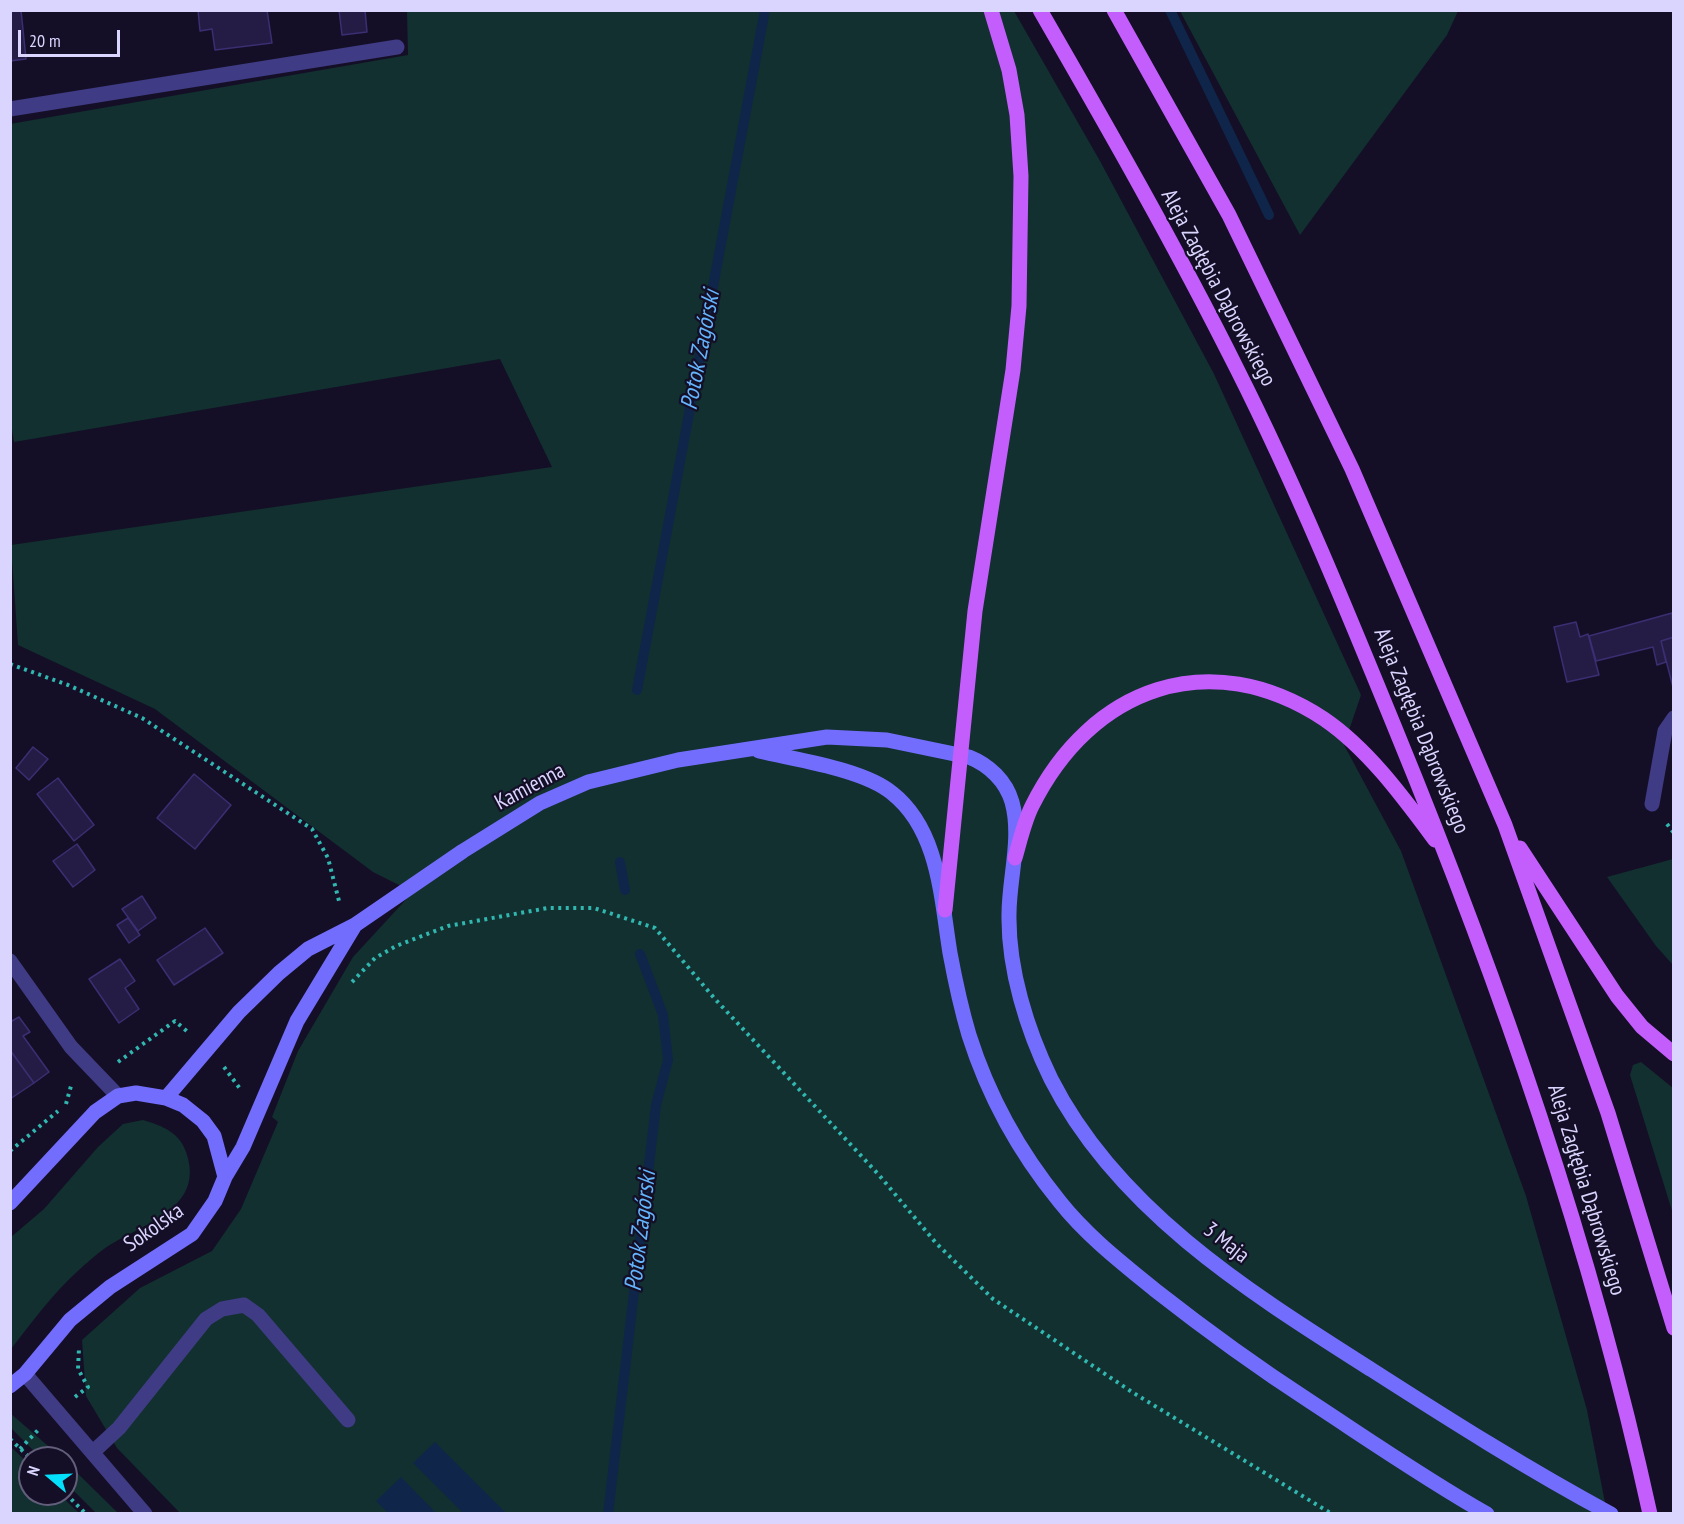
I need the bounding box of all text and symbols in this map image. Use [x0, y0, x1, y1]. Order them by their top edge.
scale bar [21, 18, 123, 56]
text: 20 m [29, 29, 61, 52]
street label: Aleja Zagłębia Dąbrowskiego [1155, 185, 1281, 391]
water label: Potok Zagórski [675, 288, 727, 412]
street label: Aleja Zagłębia Dąbrowskiego [1368, 624, 1474, 838]
street label: Kamienna [490, 758, 570, 816]
street label: Aleja Zagłębia Dąbrowskiego [1541, 1081, 1631, 1299]
water label: Potok Zagórski [619, 1169, 663, 1293]
street label: Sokolska [119, 1198, 189, 1258]
street label: 3 Maja [1198, 1217, 1254, 1269]
north arrow [18, 1446, 78, 1506]
text: N [22, 1463, 44, 1478]

